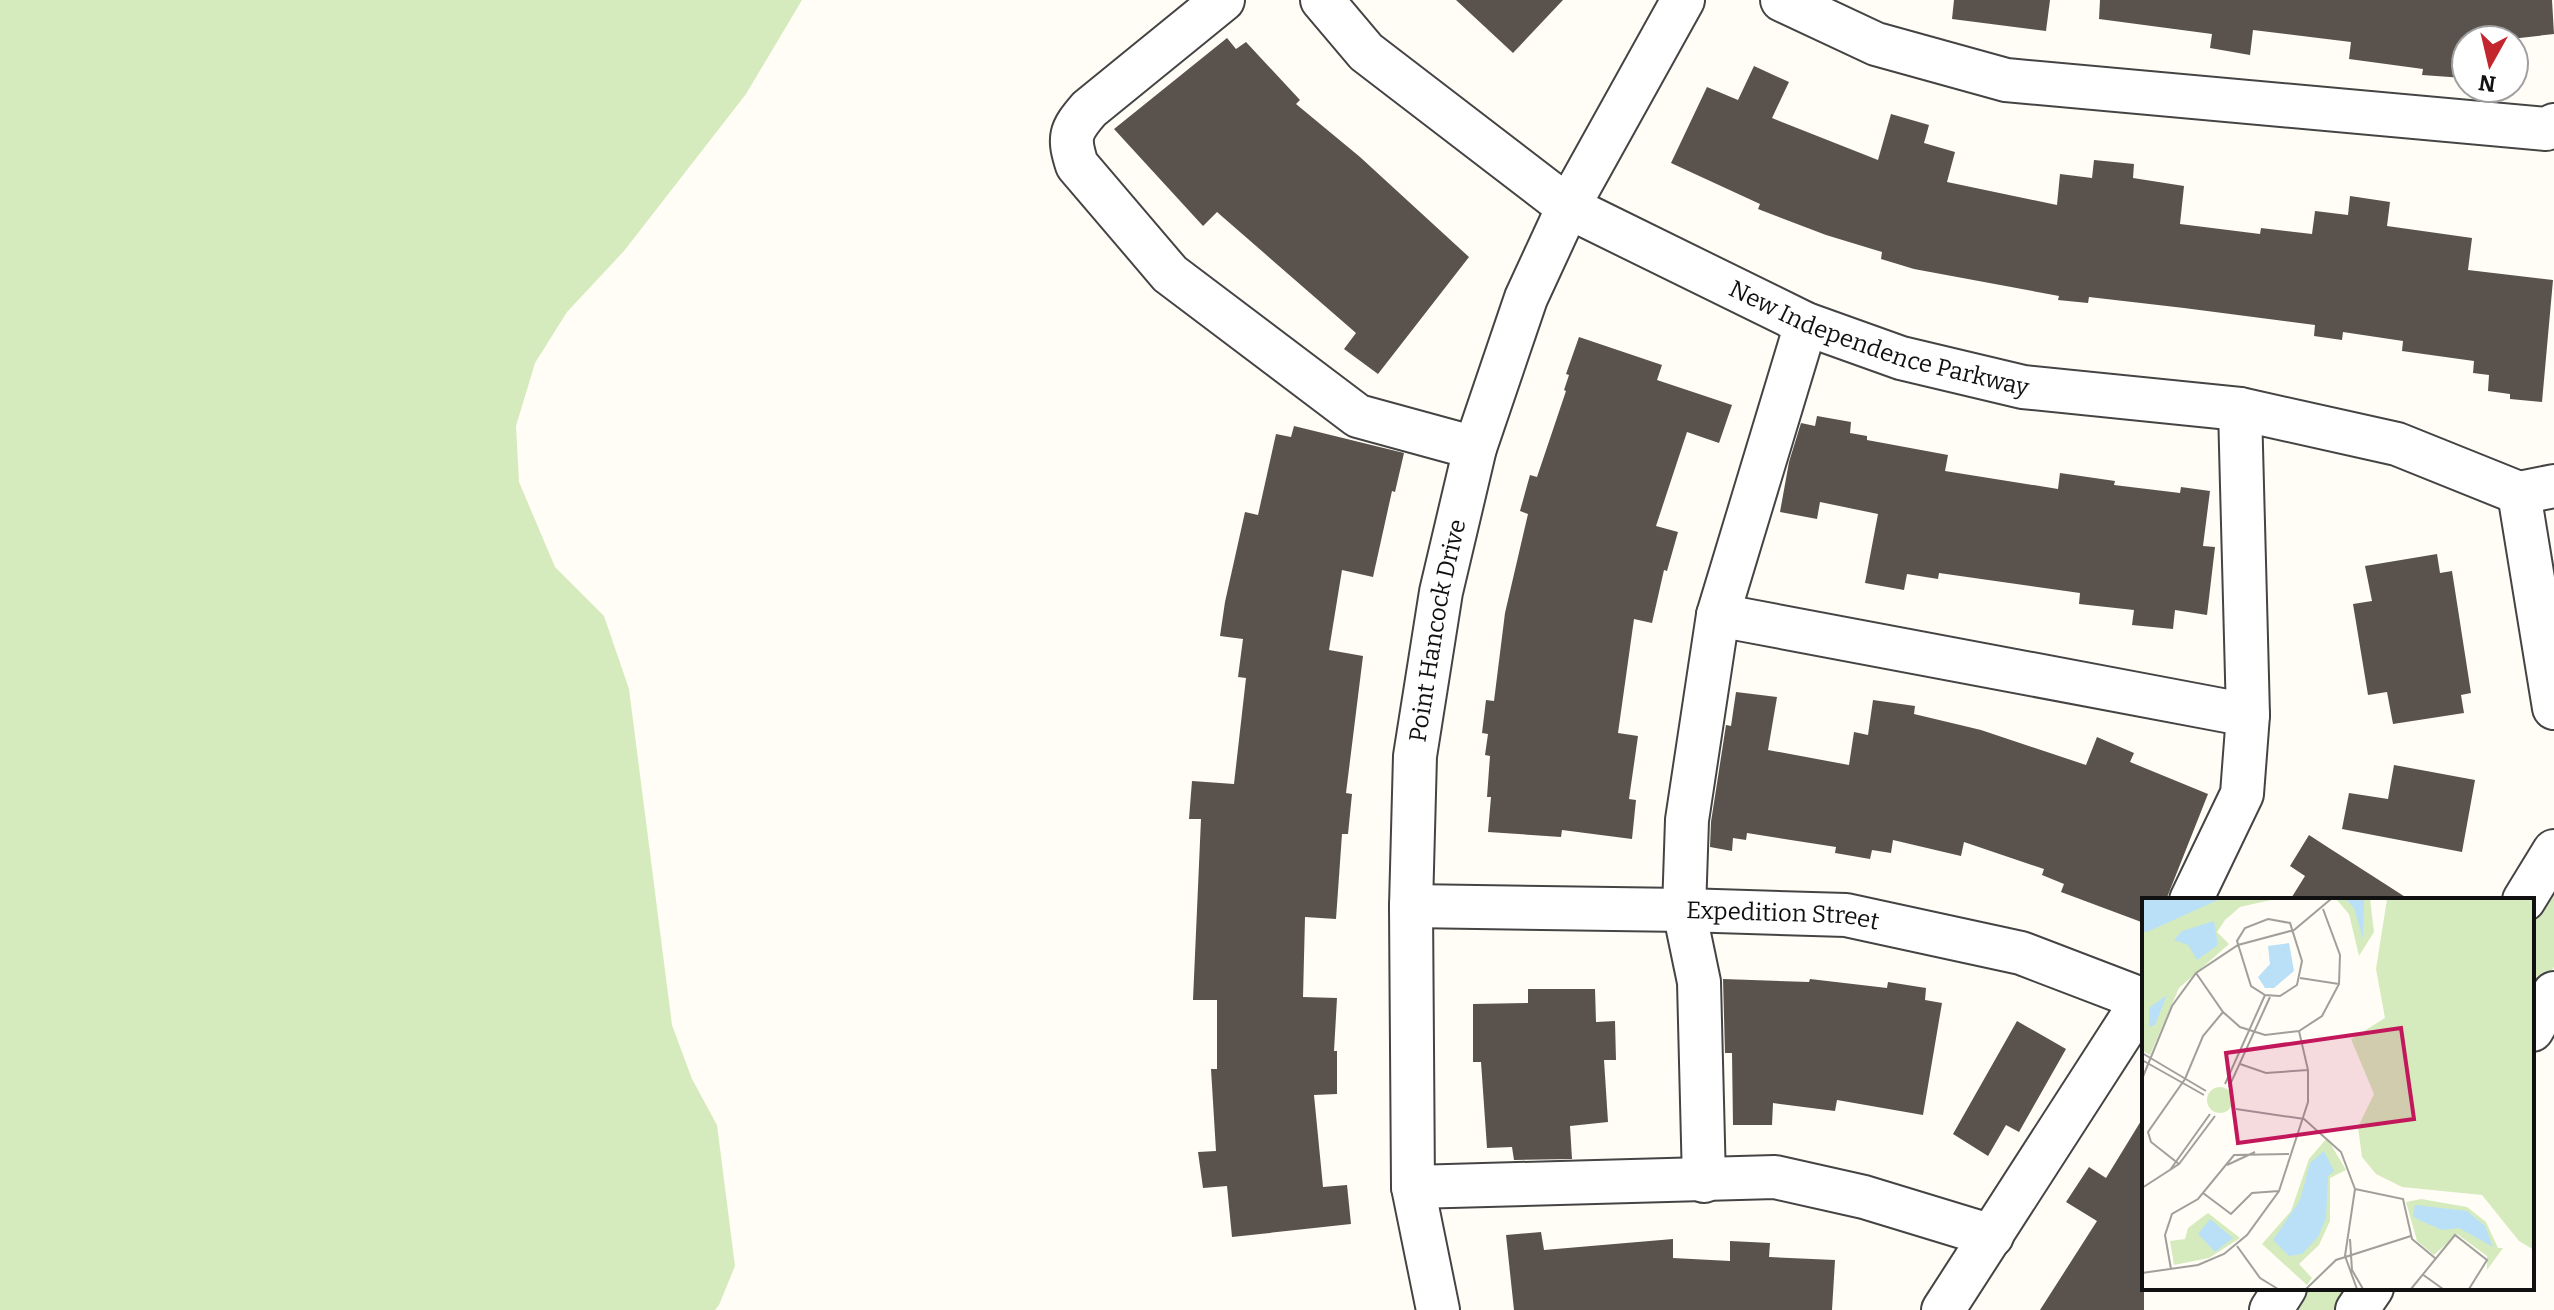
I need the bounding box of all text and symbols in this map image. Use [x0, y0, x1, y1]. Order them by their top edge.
north arrow [2450, 24, 2530, 104]
text: N [2477, 69, 2498, 98]
street label: New Independence Parkway [1725, 274, 2032, 402]
street label: Point Hancock Drive [1403, 516, 1472, 744]
street label: Expedition Street [1686, 896, 1882, 936]
inset map [2142, 898, 2534, 1290]

